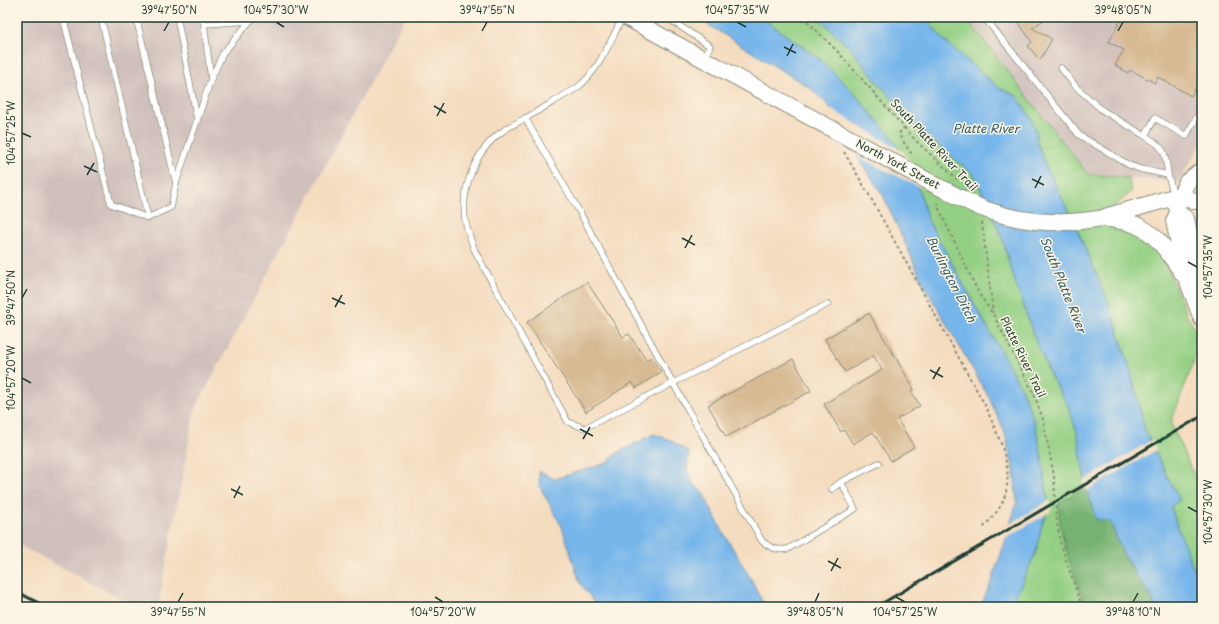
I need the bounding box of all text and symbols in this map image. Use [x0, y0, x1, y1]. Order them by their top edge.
text: 39°47'50"N [141, 2, 197, 17]
text: 104°57'30"W [243, 2, 309, 17]
text: 39°47'55"N [459, 2, 515, 17]
text: 104°57'35"W [705, 2, 770, 17]
text: 39°48'05"N [1094, 2, 1152, 17]
street label: South Platte River Trail [887, 95, 982, 195]
text: 104°57'25"W [3, 100, 18, 165]
water label: Platte River [953, 119, 1021, 137]
street label: North York Street [853, 134, 944, 193]
water label: Burlington Ditch [922, 232, 982, 326]
water label: South Platte River [1036, 234, 1092, 337]
text: 104°57'35"W [1200, 234, 1215, 299]
text: 39°47'50"N [3, 270, 18, 326]
street label: Platte River Trail [996, 313, 1051, 400]
text: 104°57'20"W [3, 345, 18, 411]
text: 104°57'30"W [1200, 479, 1215, 545]
text: 39°47'55"N [150, 604, 206, 619]
text: 104°57'20"W [410, 604, 476, 619]
text: 39°48'05"N [786, 604, 844, 619]
text: 104°57'25"W [873, 604, 938, 619]
text: 39°48'10"N [1105, 604, 1161, 619]

